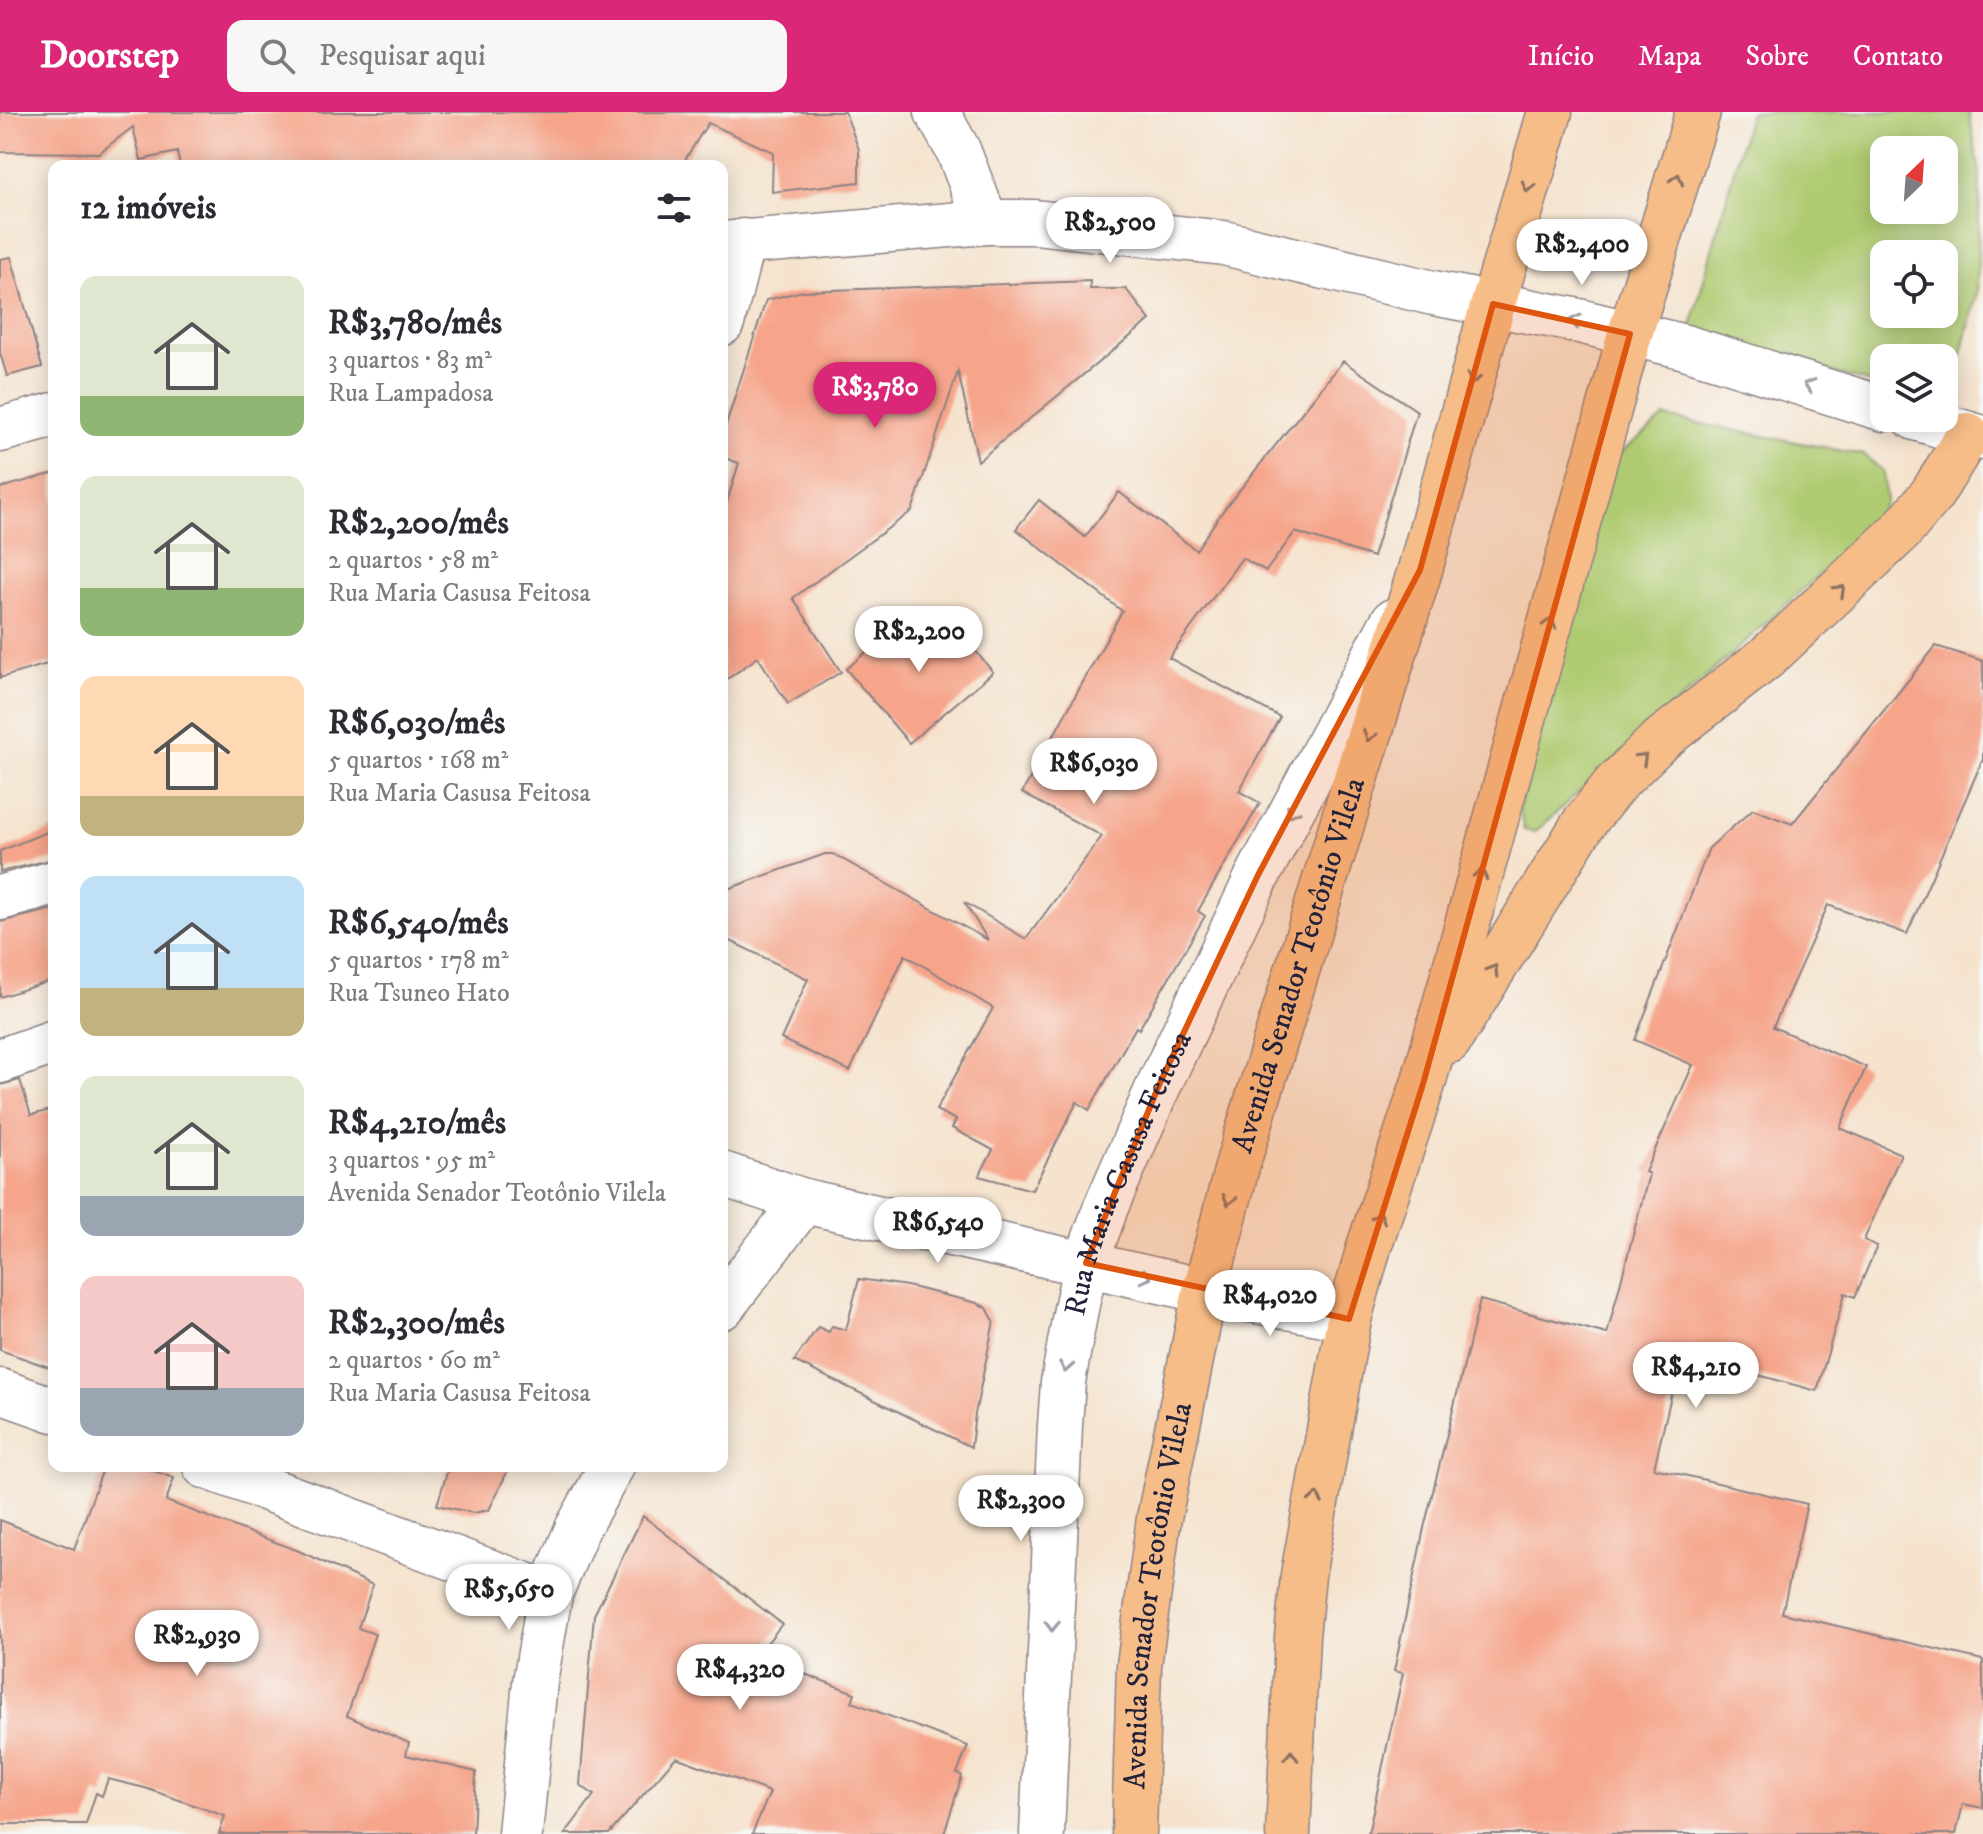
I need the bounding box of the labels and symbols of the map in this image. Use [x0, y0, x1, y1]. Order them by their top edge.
north arrow [1870, 136, 1958, 224]
one-way arrow [1668, 172, 1684, 186]
one-way arrow [1521, 179, 1537, 193]
pin: R$2,500 [1036, 197, 1184, 265]
pin: R$2,400 [1508, 219, 1656, 287]
one-way arrow [1568, 313, 1582, 330]
pin: R$3,780 [801, 362, 949, 430]
one-way arrow [1465, 372, 1482, 386]
one-way arrow [1803, 379, 1817, 395]
one-way arrow [1831, 584, 1845, 599]
pin: R$2,200 [845, 606, 993, 674]
one-way arrow [1541, 617, 1557, 631]
one-way arrow [1362, 729, 1378, 743]
pin: R$6,030 [1020, 738, 1168, 806]
one-way arrow [1633, 753, 1647, 767]
street label: Avenida Senador Teotônio Vilela [1224, 773, 1374, 1157]
one-way arrow [1286, 803, 1301, 818]
one-way arrow [1472, 867, 1488, 881]
one-way arrow [1484, 964, 1499, 979]
street label: Rua Maria Casusa Feitosa [1057, 1025, 1200, 1319]
one-way arrow [1222, 1192, 1239, 1206]
pin: R$6,540 [864, 1197, 1012, 1265]
one-way arrow [1369, 1211, 1385, 1225]
one-way arrow [1138, 1268, 1152, 1285]
pin: R$4,020 [1196, 1270, 1344, 1338]
pin: R$4,210 [1622, 1342, 1770, 1410]
one-way arrow [1059, 1360, 1076, 1373]
street label: Avenida Senador Teotônio Vilela [1117, 1399, 1201, 1790]
pin: R$2,300 [947, 1475, 1095, 1543]
one-way arrow [1307, 1491, 1324, 1504]
pin: R$5,650 [435, 1564, 583, 1632]
pin: R$2,930 [123, 1610, 271, 1678]
one-way arrow [1044, 1620, 1061, 1633]
pin: R$4,320 [666, 1644, 814, 1712]
one-way arrow [1283, 1749, 1300, 1762]

